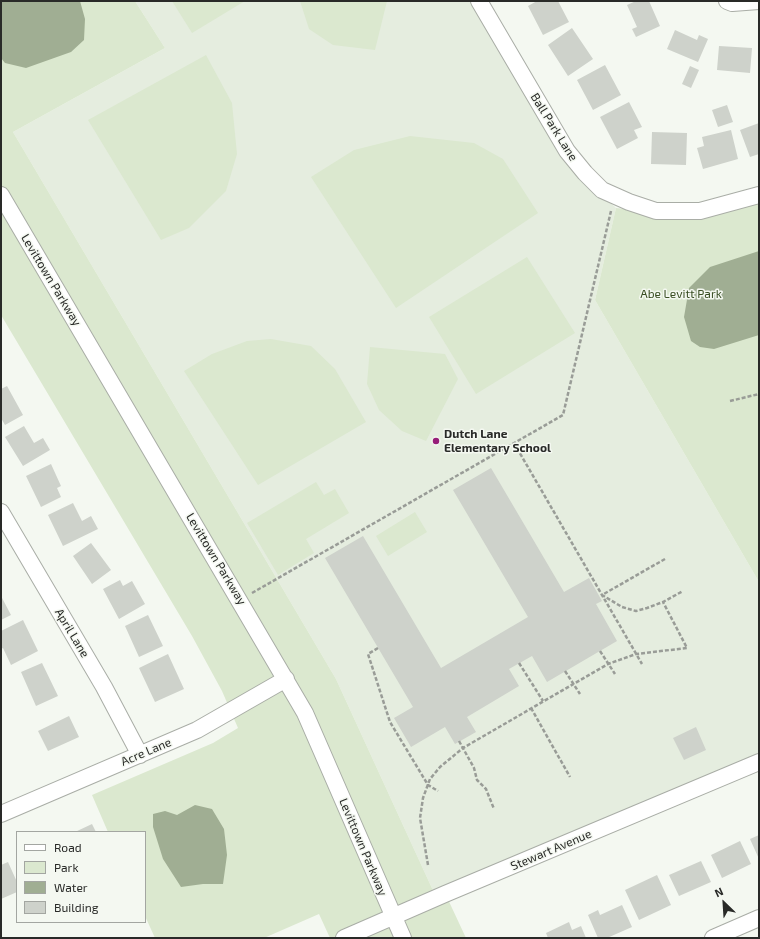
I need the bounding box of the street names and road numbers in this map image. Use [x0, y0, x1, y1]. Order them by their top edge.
street label: Ball Park Lane [527, 90, 581, 164]
street label: Levittown Parkway [18, 231, 84, 329]
street label: Levittown Parkway [183, 510, 249, 608]
street label: April Lane [52, 606, 92, 660]
street label: Acre Lane [119, 735, 173, 769]
street label: Levittown Parkway [336, 796, 390, 898]
street label: Stewart Avenue [508, 826, 594, 874]

